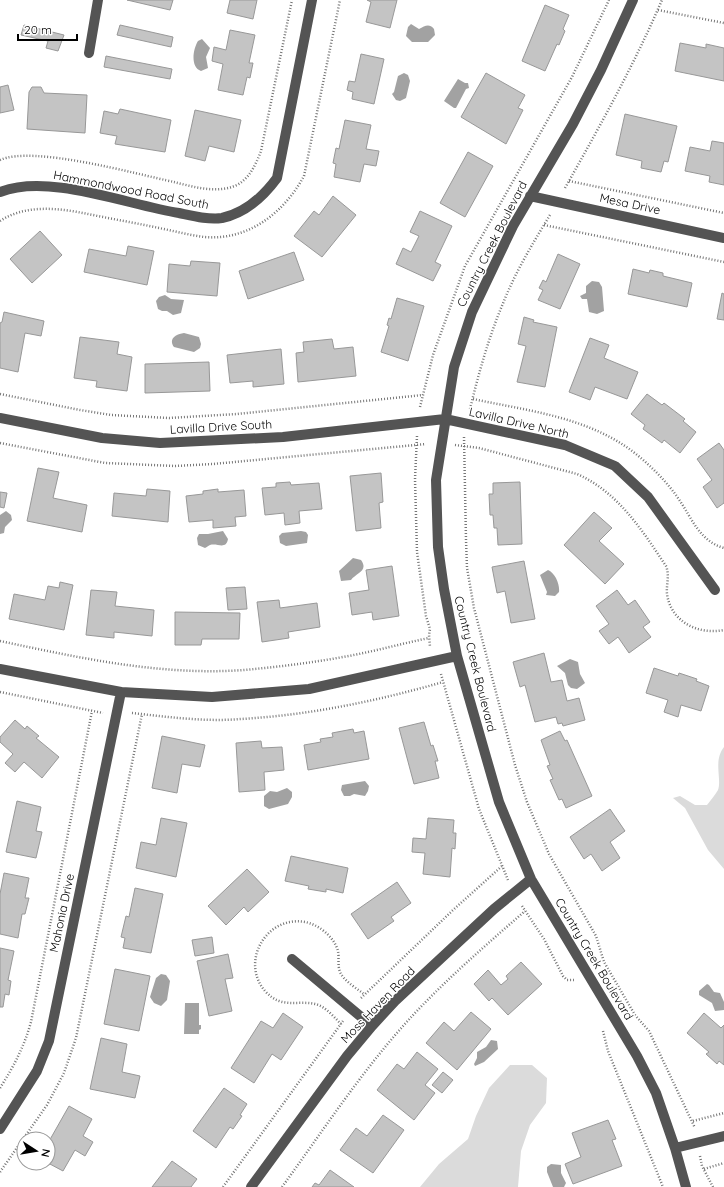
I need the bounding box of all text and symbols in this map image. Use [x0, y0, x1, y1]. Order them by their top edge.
scale bar [18, 16, 77, 42]
text: 20 m [24, 22, 52, 37]
street label: Hammondwood Road South [52, 167, 210, 212]
street label: Country Creek Boulevard [453, 178, 530, 309]
street label: Mesa Drive [598, 190, 662, 217]
street label: Lavilla Drive North [468, 404, 571, 441]
street label: Lavilla Drive South [169, 416, 272, 437]
street label: Country Creek Boulevard [451, 594, 500, 733]
street label: Mahonia Drive [46, 872, 77, 954]
street label: Country Creek Boulevard [552, 895, 637, 1022]
street label: Moss Haven Road [337, 963, 418, 1046]
north arrow [16, 1131, 56, 1171]
text: N [38, 1148, 53, 1158]

